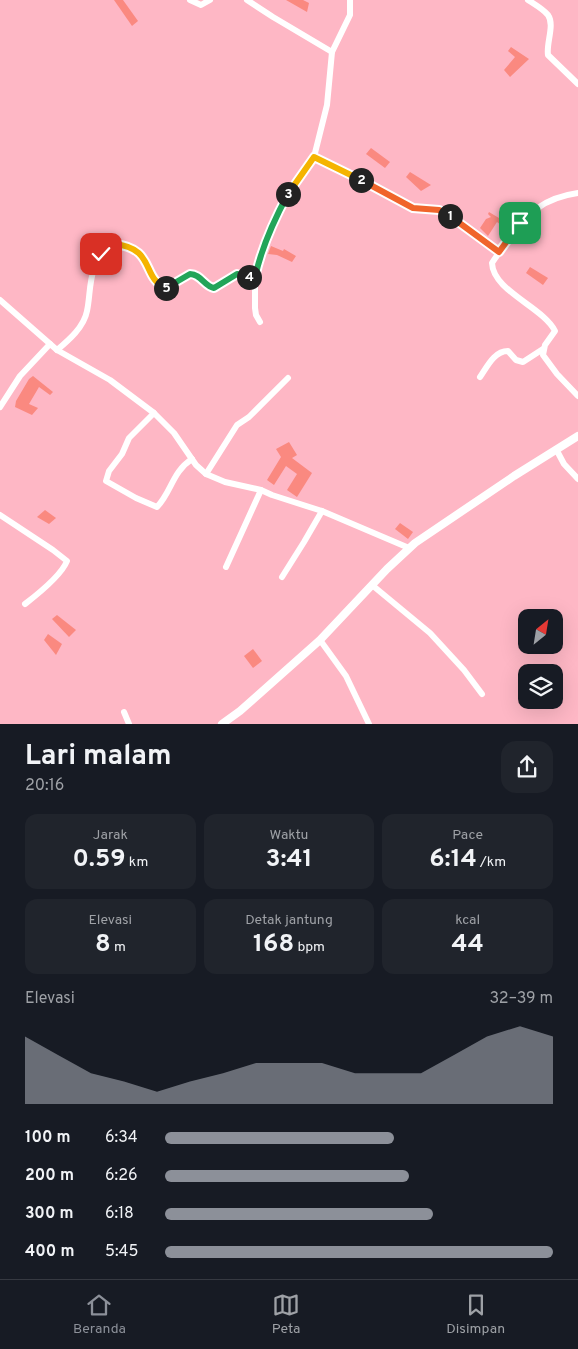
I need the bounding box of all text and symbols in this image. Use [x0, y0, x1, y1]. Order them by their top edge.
pin: 2 [348, 168, 374, 192]
text: 2 [357, 172, 366, 189]
pin: 3 [276, 182, 300, 206]
text: 3 [284, 186, 293, 203]
pin [499, 202, 541, 244]
pin: 1 [438, 204, 462, 228]
text: 1 [448, 208, 453, 225]
icon: arrive [506, 209, 534, 237]
pin [80, 233, 122, 275]
icon: check [87, 240, 115, 268]
pin: 4 [236, 264, 262, 290]
text: 4 [245, 269, 254, 286]
pin: 5 [154, 276, 178, 300]
text: 5 [162, 280, 171, 297]
north arrow [518, 609, 562, 654]
map controls [518, 609, 563, 709]
button: layers [518, 664, 563, 709]
text: Lari malam [25, 739, 172, 775]
button: share [501, 741, 553, 793]
text: 20:16 [25, 776, 64, 796]
text: Jarak [93, 827, 128, 844]
text: Waktu [270, 827, 308, 844]
text: Pace [452, 827, 483, 844]
text: 0.59 [72, 844, 126, 876]
text: 3:41 [265, 844, 313, 876]
text: 6:14 [429, 844, 477, 876]
text: km [126, 854, 148, 871]
text: /km [477, 854, 506, 871]
text: Elevasi [88, 912, 132, 929]
text: Detak jantung [245, 912, 333, 929]
text: kcal [455, 912, 480, 929]
text: 8 [95, 929, 111, 961]
text: 168 [253, 929, 294, 961]
text: 44 [452, 929, 484, 961]
text: m [111, 939, 126, 956]
text: bpm [294, 939, 325, 956]
text: Elevasi [25, 989, 75, 1009]
text: 32–39 m [490, 989, 553, 1009]
text: 100 m [25, 1128, 71, 1148]
text: 6:34 [105, 1128, 138, 1148]
text: 200 m [25, 1166, 74, 1186]
text: 6:26 [105, 1166, 138, 1186]
text: 300 m [25, 1204, 73, 1224]
text: 6:18 [105, 1204, 134, 1224]
text: 400 m [25, 1242, 74, 1262]
text: 5:45 [105, 1242, 138, 1262]
tab: Beranda [73, 1291, 126, 1338]
tab: Peta [272, 1291, 300, 1338]
tab: Disimpan [446, 1291, 505, 1338]

